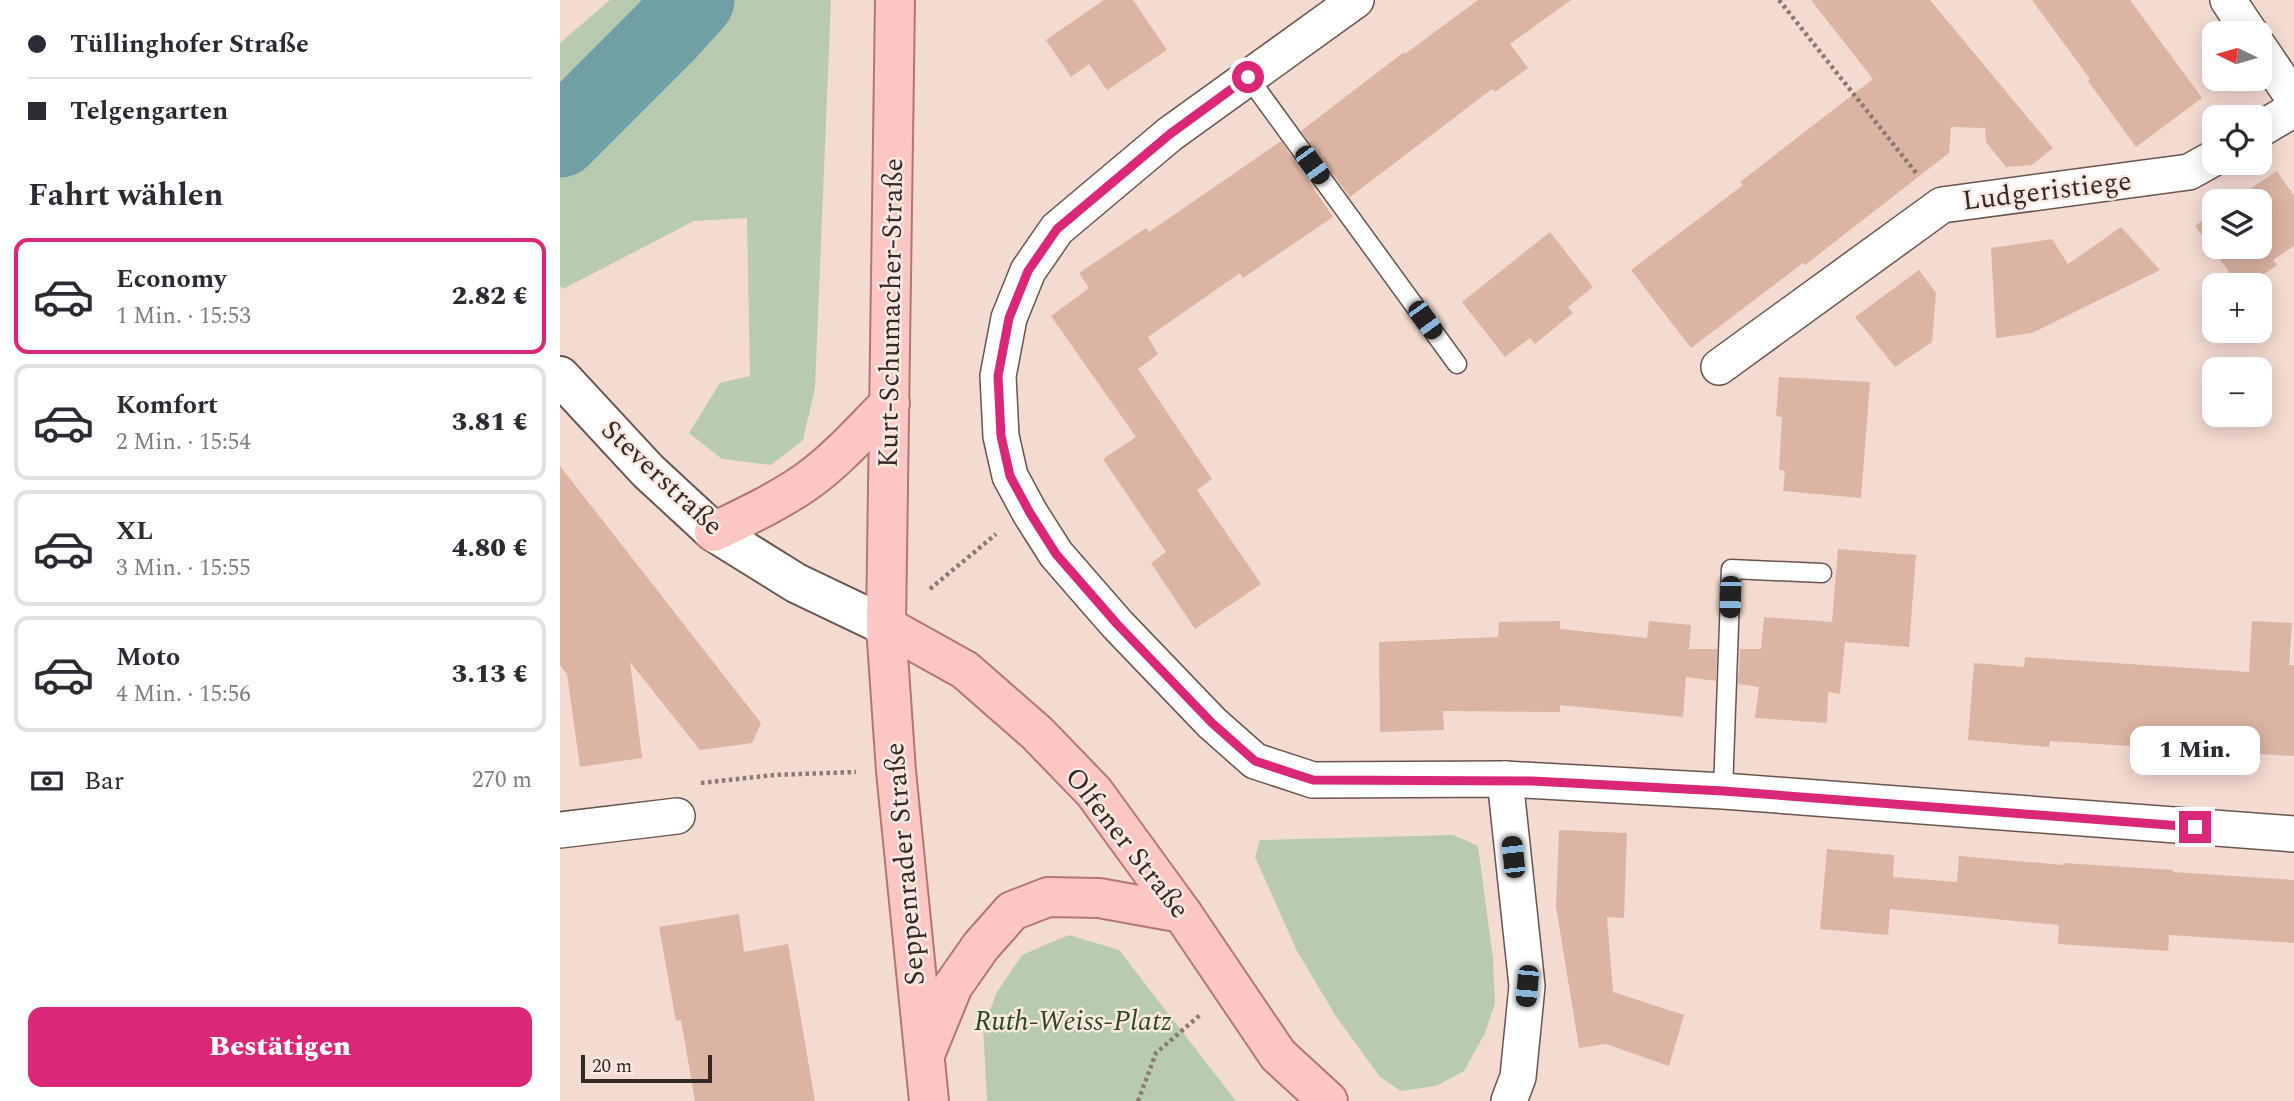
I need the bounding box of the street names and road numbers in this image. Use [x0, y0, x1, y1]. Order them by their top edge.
street label: Kurt-Schumacher-Straße [867, 158, 915, 468]
street label: Ludgeristiege [1960, 159, 2134, 223]
street label: Steverstraße [591, 410, 733, 546]
street label: Seppenrader Straße [873, 741, 937, 987]
street label: Olfener Straße [1054, 758, 1200, 928]

